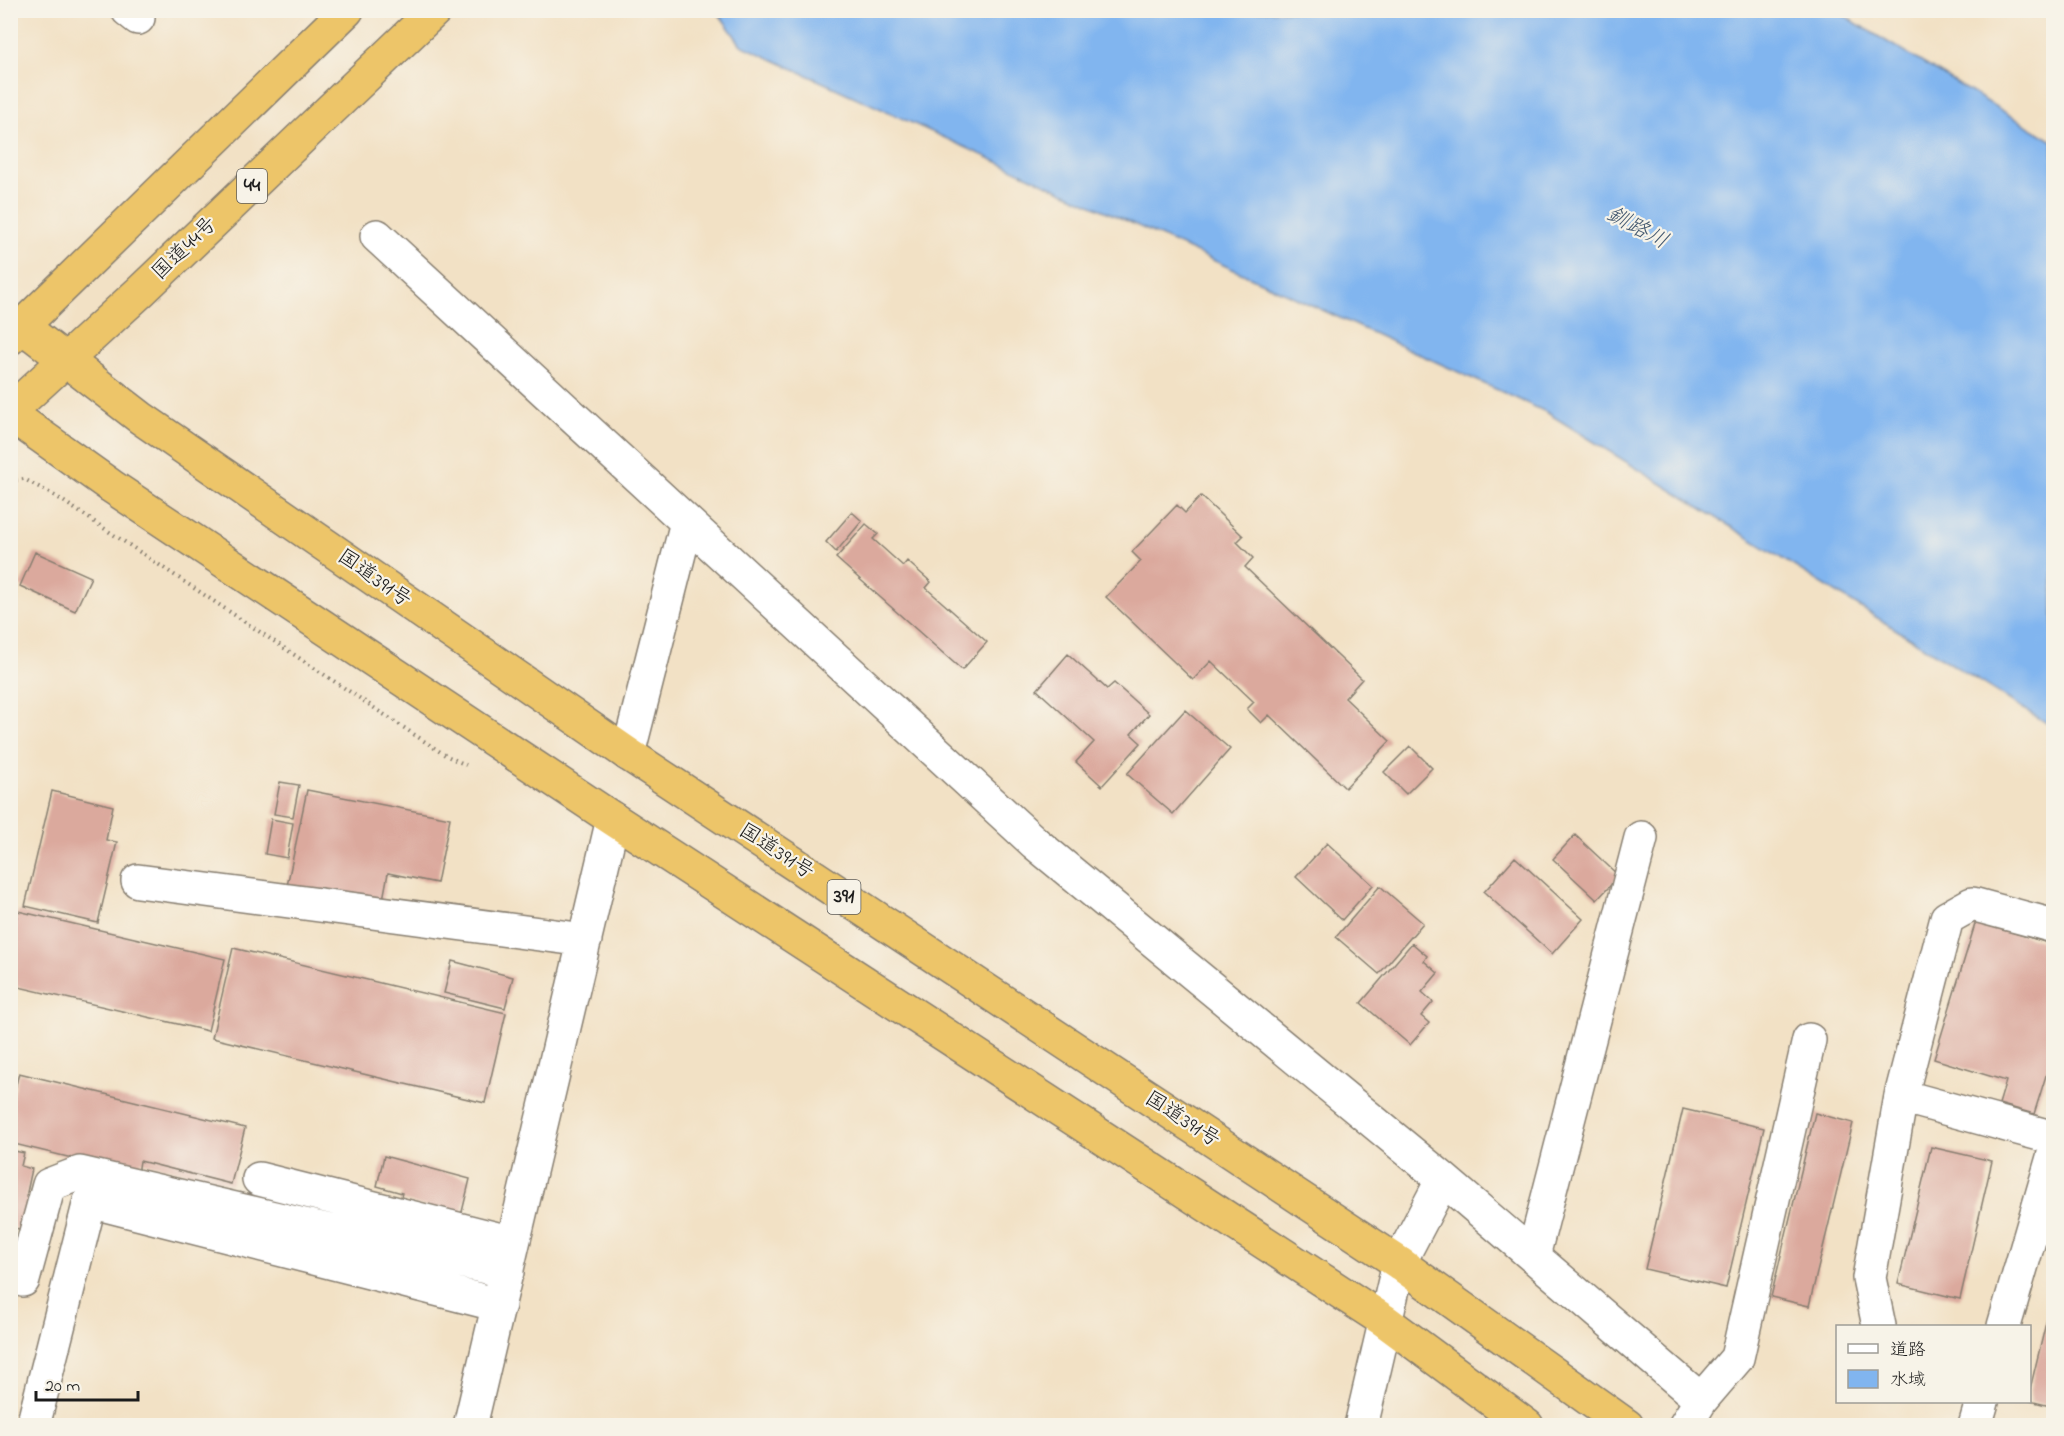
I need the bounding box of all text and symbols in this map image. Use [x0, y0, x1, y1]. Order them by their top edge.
road number: 44 [237, 169, 267, 203]
water label: 釧路川 [1600, 199, 1674, 259]
street label: 国道44号 [146, 210, 224, 288]
street label: 国道391号 [331, 542, 417, 616]
street label: 国道391号 [732, 816, 820, 888]
road number: 391 [828, 880, 860, 914]
street label: 国道391号 [1138, 1084, 1226, 1156]
legend [1836, 1325, 2031, 1403]
text: 道路 [1890, 1338, 1926, 1364]
scale bar [36, 1364, 138, 1402]
text: 水域 [1890, 1368, 1926, 1394]
text: 20 m [45, 1374, 80, 1400]

